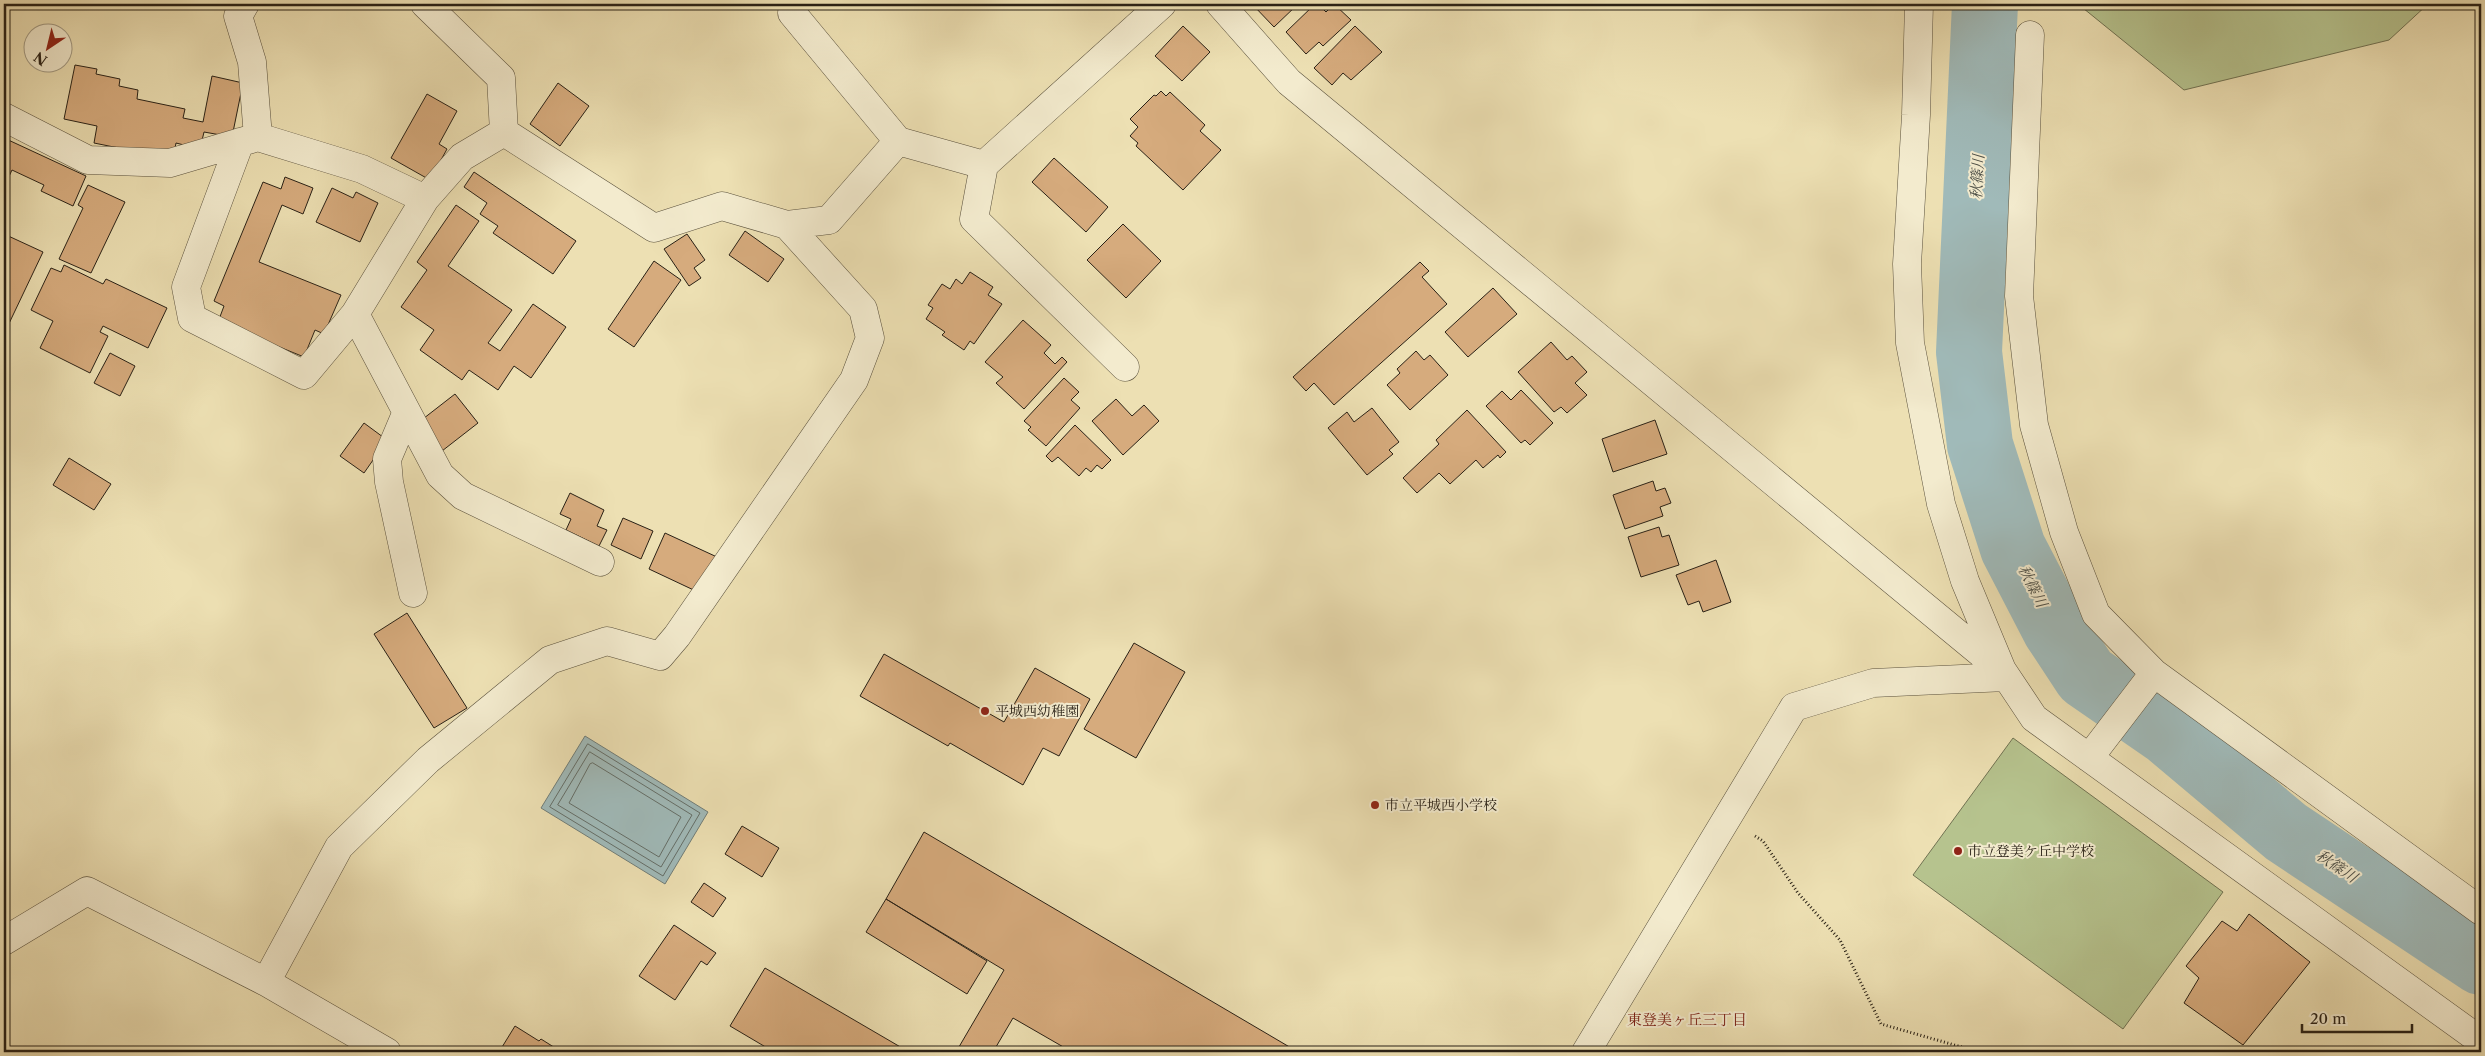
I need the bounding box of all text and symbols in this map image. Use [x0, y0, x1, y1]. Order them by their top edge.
north arrow [22, 22, 72, 72]
text: N [30, 48, 51, 70]
water label: 秋篠川 [1966, 152, 1988, 200]
water label: 秋篠川 [2014, 562, 2053, 612]
place label: 平城西幼稚園 [995, 702, 1079, 720]
marker: 平城西幼稚園 [979, 705, 991, 717]
place label: 市立平城西小学校 [1385, 796, 1497, 814]
marker: 市立平城西小学校 [1369, 799, 1381, 811]
place label: 市立登美ケ丘中学校 [1968, 842, 2094, 860]
marker: 市立登美ケ丘中学校 [1952, 845, 1964, 857]
water label: 秋篠川 [2313, 846, 2363, 888]
scale bar [2302, 1001, 2412, 1033]
text: 20 m [2310, 1009, 2346, 1028]
district label: 東登美ヶ丘三丁目 [1627, 1010, 1747, 1029]

